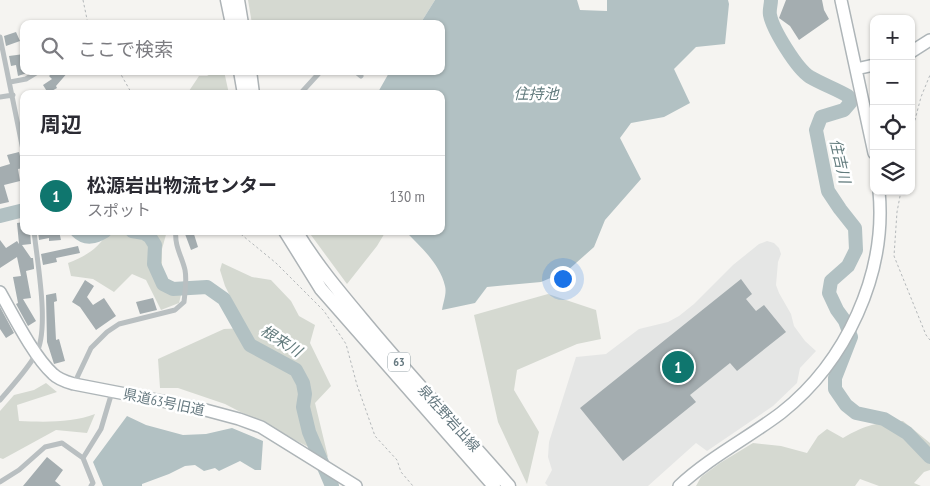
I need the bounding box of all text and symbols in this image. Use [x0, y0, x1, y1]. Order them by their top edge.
map controls [870, 15, 915, 195]
button: + [870, 15, 915, 60]
search box [20, 20, 445, 75]
icon: search [38, 34, 66, 62]
text: ここで検索 [78, 37, 173, 61]
button: − [870, 60, 915, 105]
water label: 住持池 [513, 84, 560, 103]
button: locate [870, 105, 915, 150]
text: 周辺 [40, 111, 82, 138]
water label: 住吉川 [826, 137, 855, 187]
button: layers [870, 150, 915, 195]
text: 松源岩出物流センター [87, 173, 277, 197]
text: 1 [52, 186, 60, 206]
text: 130 m [390, 186, 425, 206]
text: スポット [87, 200, 151, 220]
your location [550, 266, 576, 292]
water label: 根来川 [257, 321, 307, 362]
pin: 1 [662, 348, 694, 386]
road number: 63 [388, 352, 410, 372]
street label: 泉佐野岩出線 [414, 381, 484, 455]
street label: 県道63号旧道 [122, 385, 206, 419]

